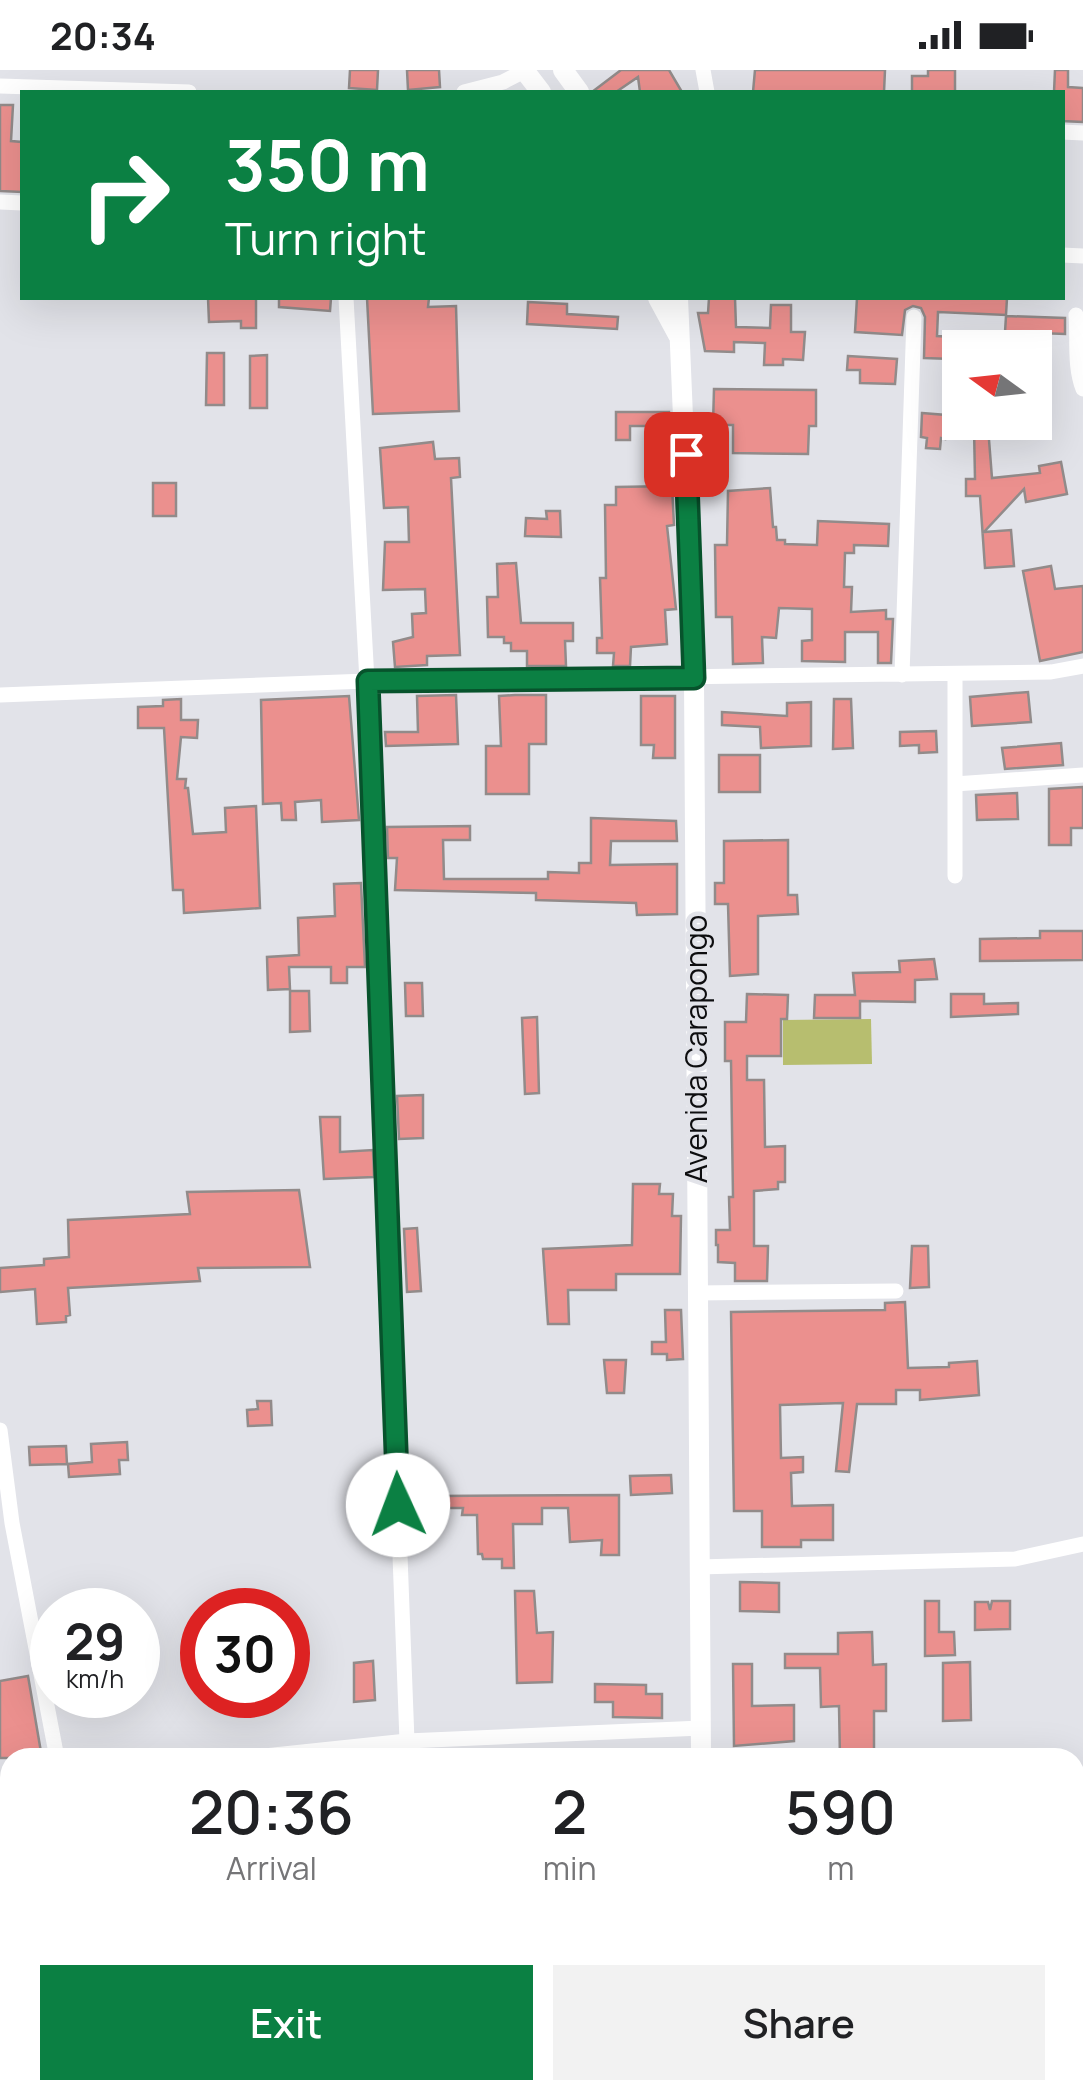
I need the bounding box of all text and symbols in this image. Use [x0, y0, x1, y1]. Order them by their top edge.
text: 20:34 [50, 9, 156, 61]
text: 350 m [225, 116, 430, 212]
icon: right [60, 130, 190, 260]
text: Turn right [225, 207, 426, 269]
north arrow [942, 330, 1052, 440]
map controls [942, 330, 1052, 440]
pin [644, 412, 729, 497]
icon: arrive [659, 427, 714, 482]
street label: Avenida Carapongo [675, 915, 716, 1183]
position arrow [346, 1453, 450, 1557]
speed limit sign: 30 [180, 1588, 310, 1718]
text: 29 [65, 1607, 125, 1675]
text: km/h [66, 1661, 124, 1696]
text: 20:36 [189, 1770, 354, 1852]
text: 2 [552, 1770, 587, 1852]
text: 590 [785, 1770, 896, 1852]
text: Arrival [226, 1846, 317, 1890]
text: min [543, 1846, 596, 1890]
text: m [827, 1846, 854, 1890]
button: Exit [40, 1965, 533, 2080]
button: Share [553, 1965, 1045, 2080]

